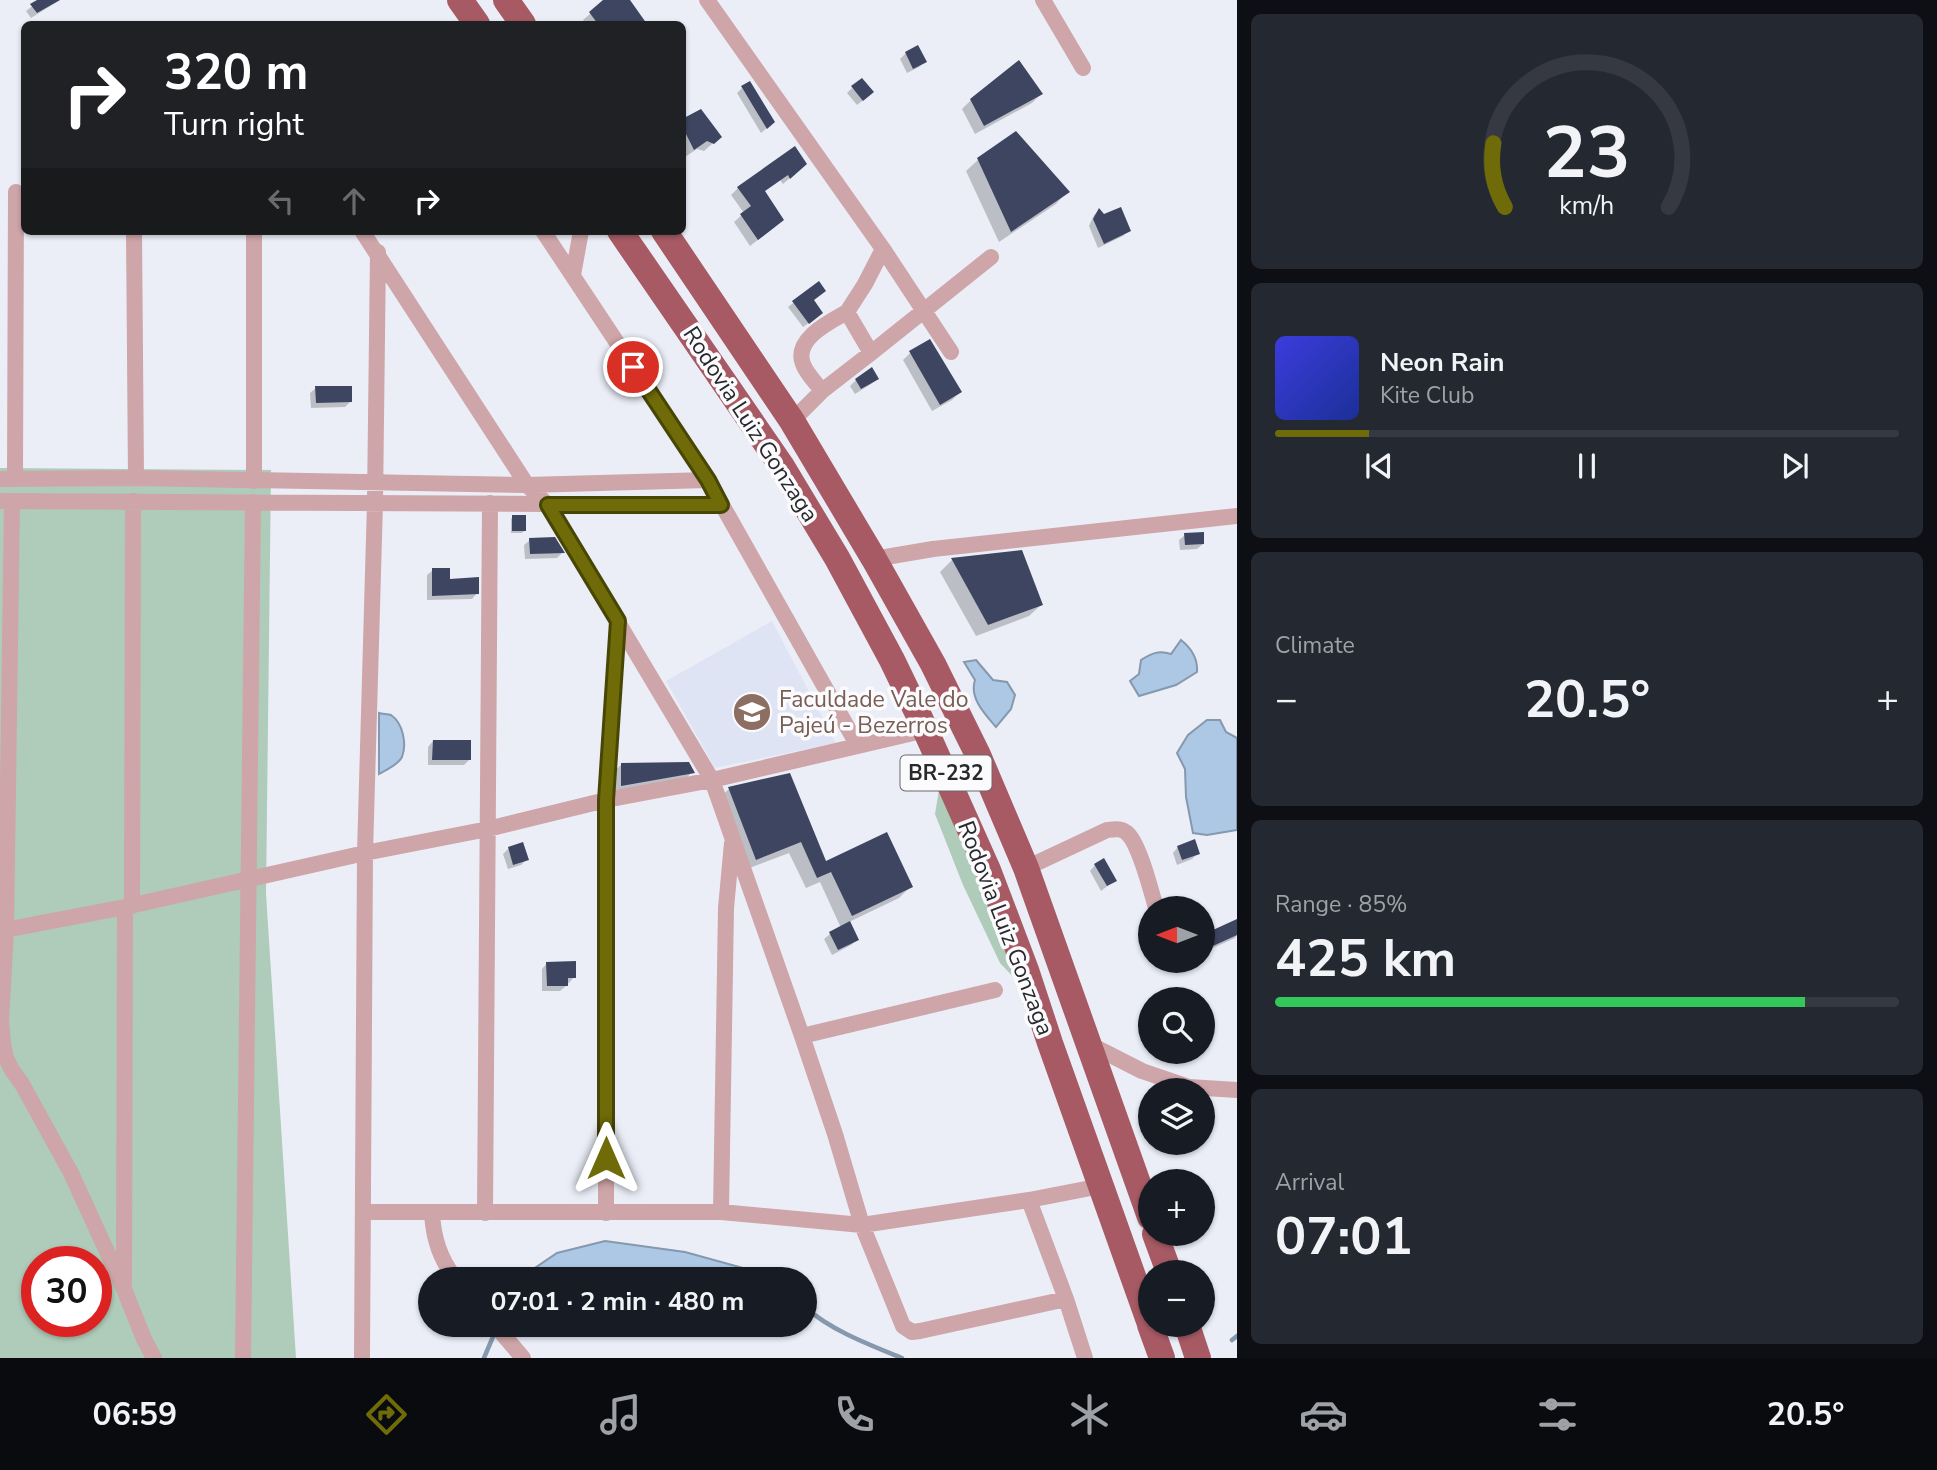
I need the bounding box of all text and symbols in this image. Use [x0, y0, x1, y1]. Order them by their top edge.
text: 320 m [164, 39, 308, 106]
icon: right [49, 49, 140, 140]
text: Turn right [164, 103, 304, 146]
text: 23 [1543, 104, 1631, 204]
icon: left [262, 182, 300, 220]
icon: ahead [335, 182, 373, 220]
icon: right [408, 182, 446, 220]
text: km/h [1559, 189, 1615, 223]
street label: Rodovia Luiz Gonzaga [676, 321, 825, 528]
pin [603, 337, 663, 397]
text: Neon Rain [1380, 345, 1505, 380]
icon: arrive [614, 348, 652, 386]
text: Kite Club [1380, 380, 1474, 411]
icon: previous [1360, 447, 1398, 485]
icon: pause [1568, 447, 1606, 485]
icon: next [1776, 447, 1814, 485]
text: Climate [1275, 630, 1355, 661]
text: 20.5° [1524, 664, 1650, 735]
text: − [1275, 674, 1298, 725]
text: + [1876, 674, 1899, 725]
place label: Faculdade Vale do Pajeú - Bezerros [779, 684, 969, 741]
school or university icon: Faculdade Vale do Pajeú - Bezerros [731, 691, 773, 733]
road number: BR-232 [900, 756, 992, 790]
street label: Rodovia Luiz Gonzaga [950, 817, 1061, 1040]
text: Range · 85% [1275, 889, 1407, 920]
north arrow [1138, 896, 1214, 973]
map controls [1138, 896, 1215, 1337]
text: 425 km [1275, 923, 1456, 994]
button: search [1138, 987, 1215, 1064]
button: layers [1138, 1078, 1215, 1155]
position arrow [569, 1121, 643, 1195]
text: Arrival [1275, 1167, 1344, 1198]
button: + [1138, 1169, 1215, 1246]
text: 07:01 [1275, 1201, 1413, 1272]
speed limit sign: 30 [21, 1246, 112, 1337]
button: − [1138, 1260, 1215, 1337]
text: 07:01 · 2 min · 480 m [491, 1284, 744, 1319]
icon: directions [362, 1390, 411, 1439]
icon: music [596, 1390, 645, 1439]
icon: phone [830, 1390, 879, 1439]
icon: climate [1065, 1390, 1114, 1439]
icon: car [1299, 1390, 1348, 1439]
icon: filters [1533, 1390, 1582, 1439]
text: 06:59 [93, 1393, 177, 1436]
text: 20.5° [1767, 1393, 1844, 1436]

